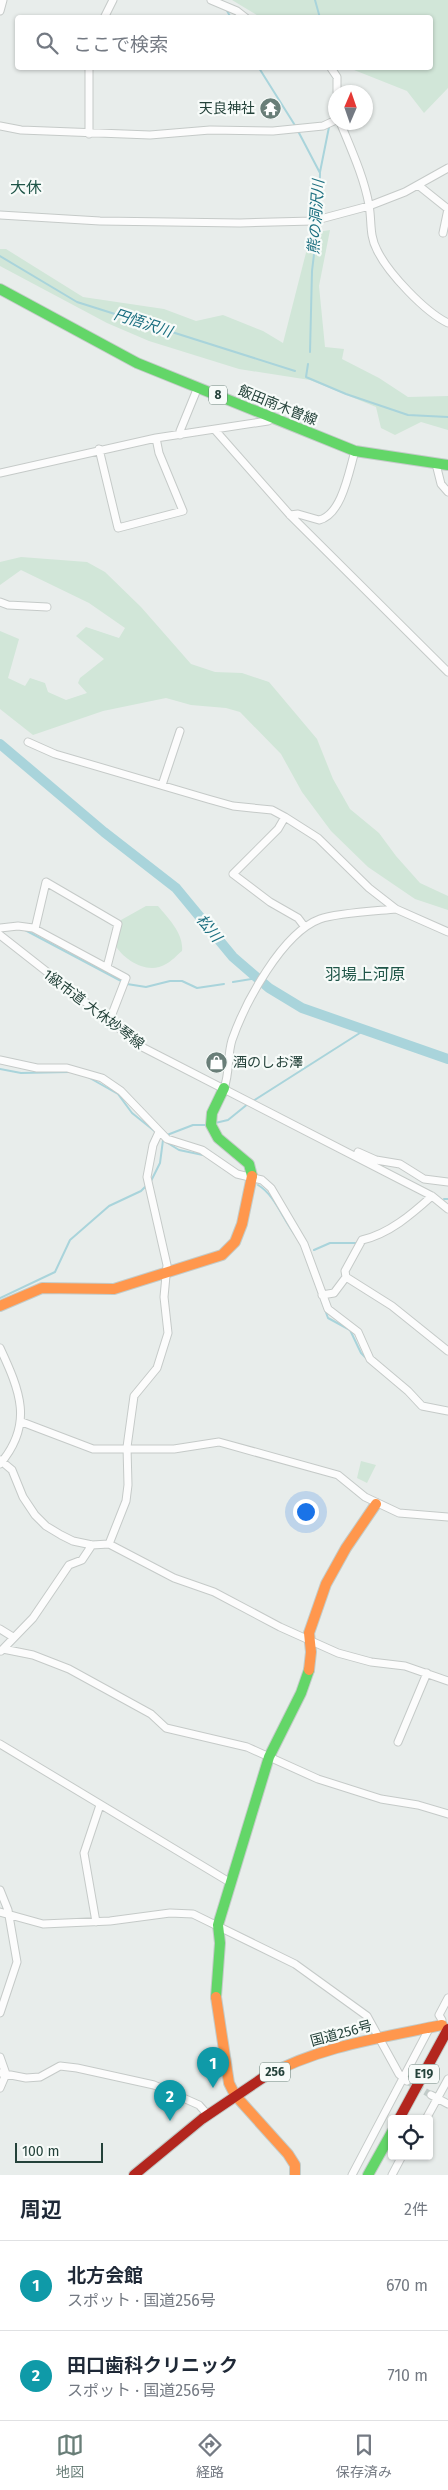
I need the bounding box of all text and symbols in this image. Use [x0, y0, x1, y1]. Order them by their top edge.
search box [15, 15, 433, 70]
icon: search [33, 29, 61, 57]
text: ここで検索 [73, 33, 168, 56]
north arrow [328, 85, 373, 130]
temple icon: 天良神社 [259, 96, 283, 120]
place label: 天良神社 [199, 100, 255, 117]
water label: 熊の洞沢川 [304, 177, 328, 255]
district label: 大休 [10, 178, 42, 197]
water label: 円悟沢川 [112, 305, 176, 341]
street label: 飯田南木曽線 [236, 382, 320, 429]
road number: 8 [209, 386, 227, 404]
water label: 松川 [193, 911, 227, 947]
district label: 羽場上河原 [325, 965, 405, 984]
street label: 1級市道 大休妙琴線 [40, 966, 147, 1053]
shop icon: 酒のしお澤 [205, 1050, 229, 1074]
place label: 酒のしお澤 [233, 1054, 303, 1071]
your location [293, 1499, 319, 1525]
street label: 国道256号 [308, 2017, 374, 2050]
pin: 1 [197, 2047, 229, 2088]
road number: 256 [260, 2062, 290, 2082]
road number: E19 [409, 2064, 439, 2084]
pin: 2 [154, 2080, 186, 2121]
map controls [388, 2115, 433, 2160]
button: locate [388, 2115, 433, 2160]
scale bar [15, 2140, 102, 2163]
text: 100 m [22, 2143, 59, 2160]
text: 周辺 [20, 2197, 62, 2223]
text: 2件 [404, 2200, 428, 2219]
text: 北方会館 [67, 2264, 143, 2287]
text: 1 [32, 2276, 40, 2295]
text: 670 m [386, 2276, 428, 2295]
text: スポット · 国道256号 [67, 2291, 216, 2310]
text: 田口歯科クリニック [67, 2354, 238, 2377]
text: 2 [32, 2366, 40, 2385]
text: 710 m [387, 2366, 428, 2385]
text: スポット · 国道256号 [67, 2381, 216, 2400]
tab: 地図 [56, 2431, 84, 2481]
tab: 経路 [196, 2431, 224, 2481]
tab: 保存済み [336, 2431, 392, 2481]

